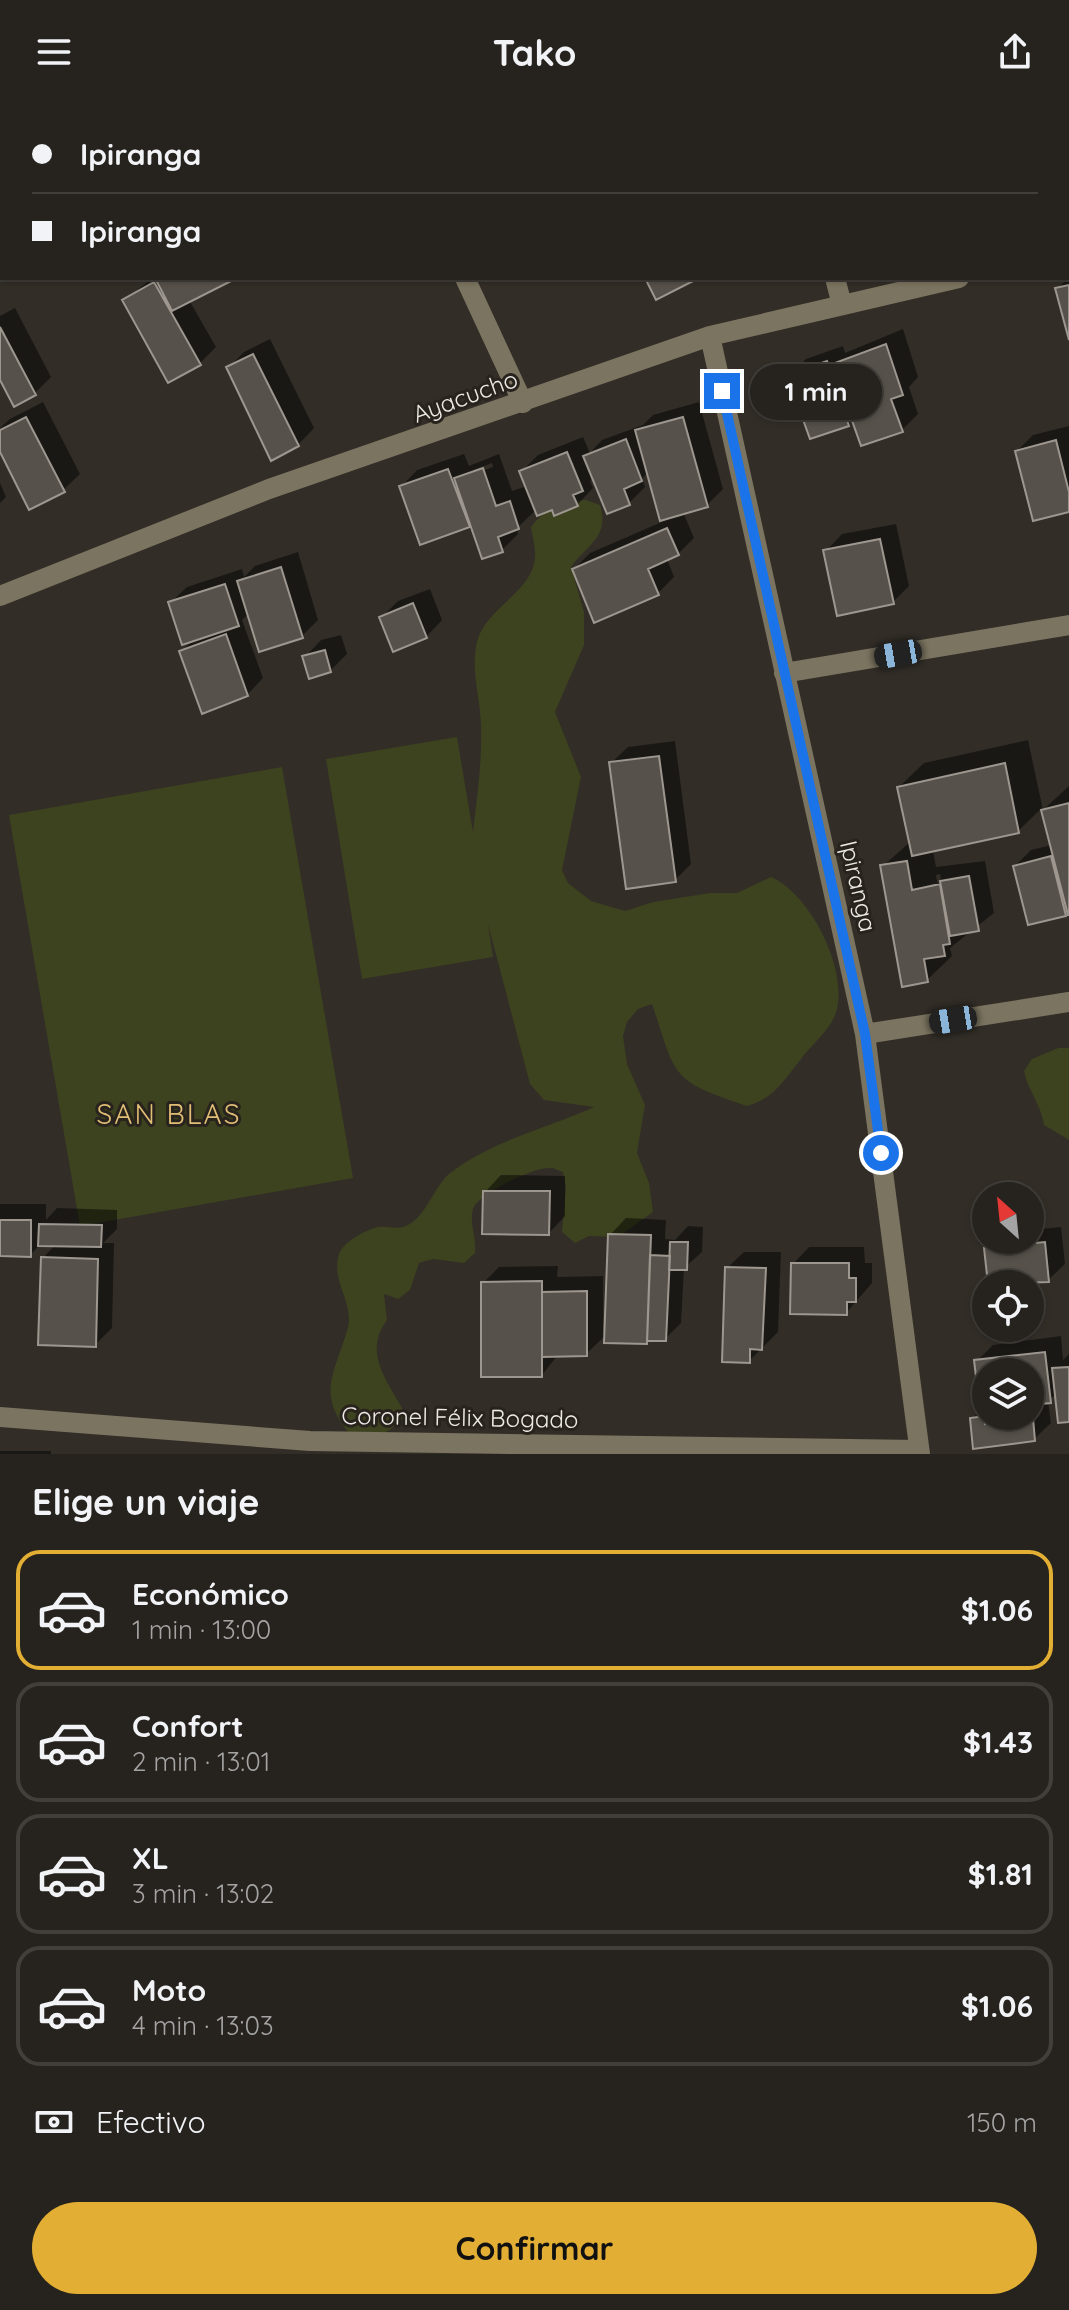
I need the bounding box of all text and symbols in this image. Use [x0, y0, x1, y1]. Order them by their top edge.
icon: menu [32, 30, 76, 74]
text: Tako [493, 30, 576, 75]
icon: share [993, 30, 1037, 74]
text: Ipiranga [80, 135, 201, 173]
text: Ipiranga [80, 212, 201, 250]
street label: Ayacucho [408, 363, 522, 429]
callout: 1 min [750, 363, 882, 419]
route end [704, 373, 740, 409]
text: 1 min [785, 375, 848, 408]
car [872, 638, 924, 670]
street label: Ipiranga [834, 838, 884, 934]
car [927, 1004, 979, 1036]
district label: SAN BLAS [97, 1096, 241, 1131]
route start [863, 1135, 899, 1171]
north arrow [972, 1182, 1044, 1254]
map controls [972, 1182, 1044, 1430]
button: locate [972, 1270, 1044, 1342]
button: layers [972, 1358, 1044, 1430]
street label: Coronel Félix Bogado [341, 1400, 579, 1434]
text: Elige un viaje [32, 1479, 260, 1524]
icon: car [36, 1574, 108, 1646]
text: Económico [132, 1575, 289, 1613]
text: $1.06 [961, 1591, 1033, 1629]
text: 1 min · 13:00 [132, 1613, 271, 1646]
icon: car [36, 1706, 108, 1778]
text: Confort [132, 1707, 244, 1745]
text: $1.43 [963, 1723, 1033, 1761]
text: 2 min · 13:01 [132, 1745, 270, 1778]
icon: car [36, 1838, 108, 1910]
text: XL [132, 1839, 169, 1877]
text: $1.81 [968, 1855, 1033, 1893]
text: 3 min · 13:02 [132, 1877, 274, 1910]
icon: car [36, 1970, 108, 2042]
text: Moto [132, 1971, 206, 2009]
text: $1.06 [961, 1987, 1033, 2025]
text: 4 min · 13:03 [132, 2009, 274, 2042]
icon: cash [32, 2100, 76, 2144]
text: Efectivo [96, 2103, 206, 2141]
text: 150 m [967, 2106, 1037, 2139]
button: Confirmar [32, 2202, 1037, 2294]

